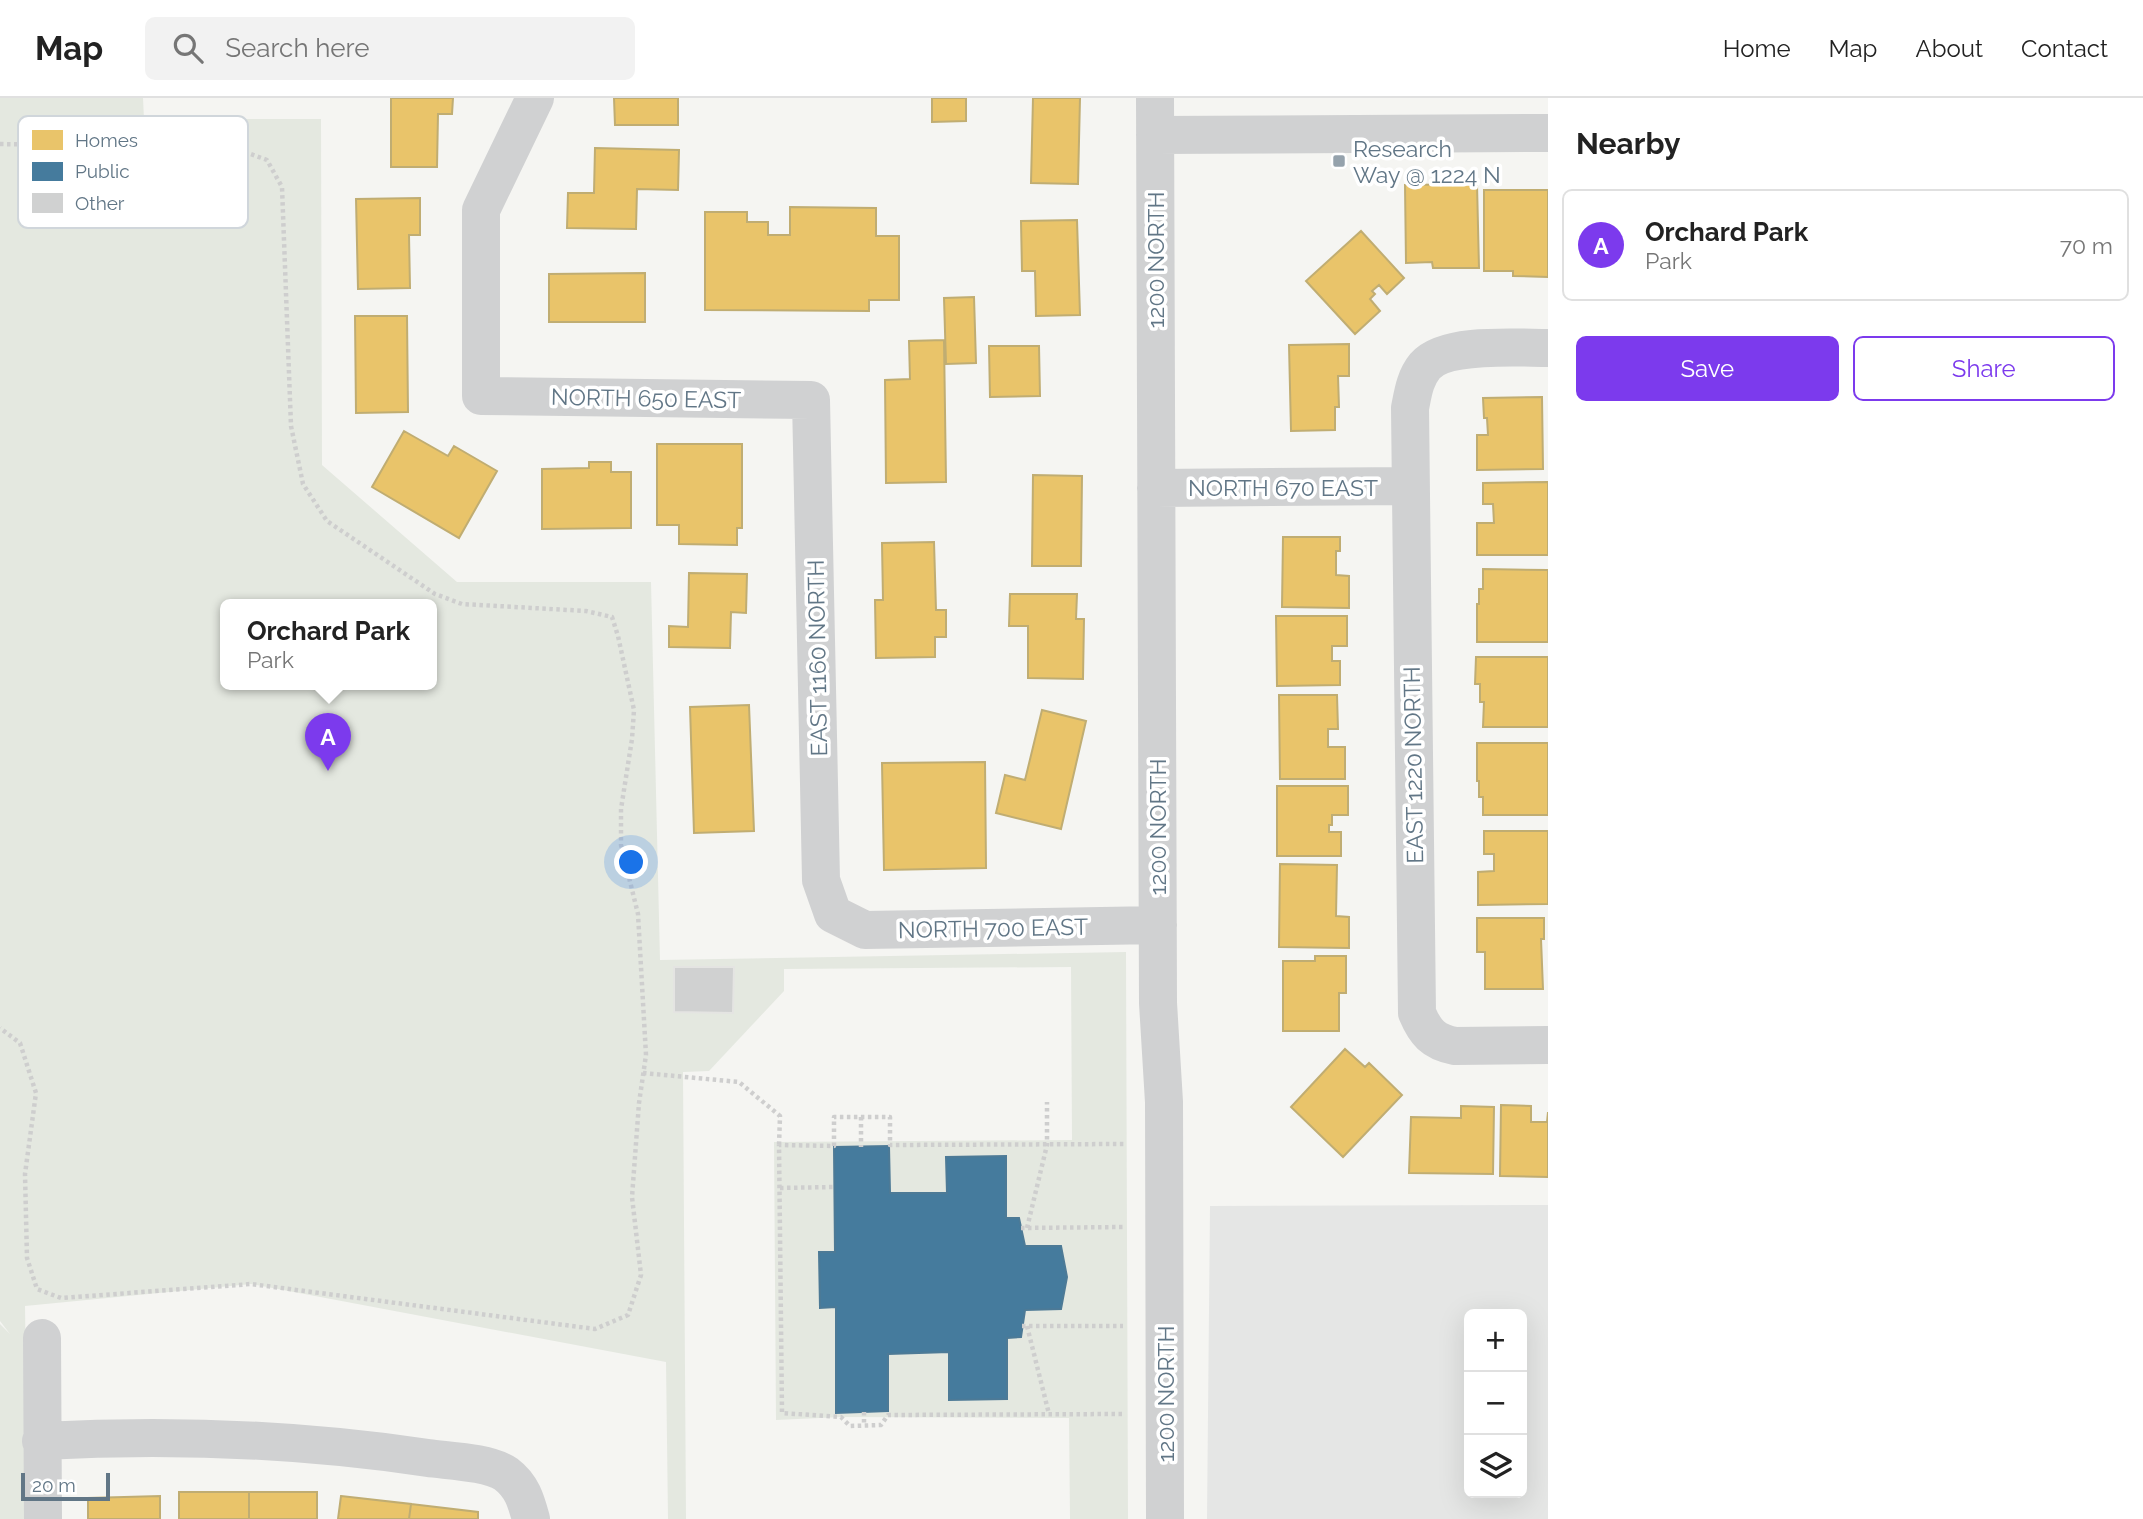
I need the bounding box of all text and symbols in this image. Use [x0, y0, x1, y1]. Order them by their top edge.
search box [145, 17, 635, 80]
text: Map [35, 29, 103, 68]
icon: search [169, 29, 207, 67]
text: Search here [225, 33, 370, 63]
text: Home [1723, 34, 1791, 63]
text: Map [1829, 34, 1877, 63]
text: About [1915, 34, 1983, 63]
text: Contact [2021, 34, 2108, 63]
legend [18, 116, 248, 228]
text: Nearby [1576, 126, 1680, 161]
text: Homes [75, 129, 138, 151]
place label: Research Way @ 1224 N [1353, 135, 1501, 188]
marker: Research Way @ 1224 N [1331, 153, 1347, 169]
text: Public [75, 160, 130, 182]
text: Other [75, 192, 125, 214]
street label: 1200 NORTH [1142, 192, 1169, 328]
text: Orchard Park [1645, 217, 1808, 247]
text: A [1593, 232, 1609, 259]
text: 70 m [2060, 232, 2113, 259]
text: Park [1645, 247, 1692, 274]
button: Save [1576, 336, 1839, 401]
button: Share [1853, 336, 2115, 401]
street label: NORTH 650 EAST [551, 383, 741, 413]
street label: NORTH 670 EAST [1188, 474, 1378, 501]
street label: EAST 1160 NORTH [802, 559, 832, 757]
popup [220, 599, 437, 690]
text: Orchard Park [247, 616, 410, 646]
text: Park [247, 646, 294, 673]
street label: EAST 1220 NORTH [1398, 666, 1428, 864]
pin: A [305, 713, 351, 771]
street label: 1200 NORTH [1144, 759, 1171, 895]
your location [614, 845, 648, 879]
street label: NORTH 700 EAST [898, 913, 1088, 943]
map controls [1464, 1309, 1527, 1498]
button: + [1464, 1309, 1527, 1372]
street label: 1200 NORTH [1152, 1326, 1179, 1462]
button: − [1464, 1372, 1527, 1435]
button: layers [1464, 1435, 1527, 1498]
scale bar [21, 1470, 110, 1502]
text: 20 m [32, 1474, 76, 1496]

